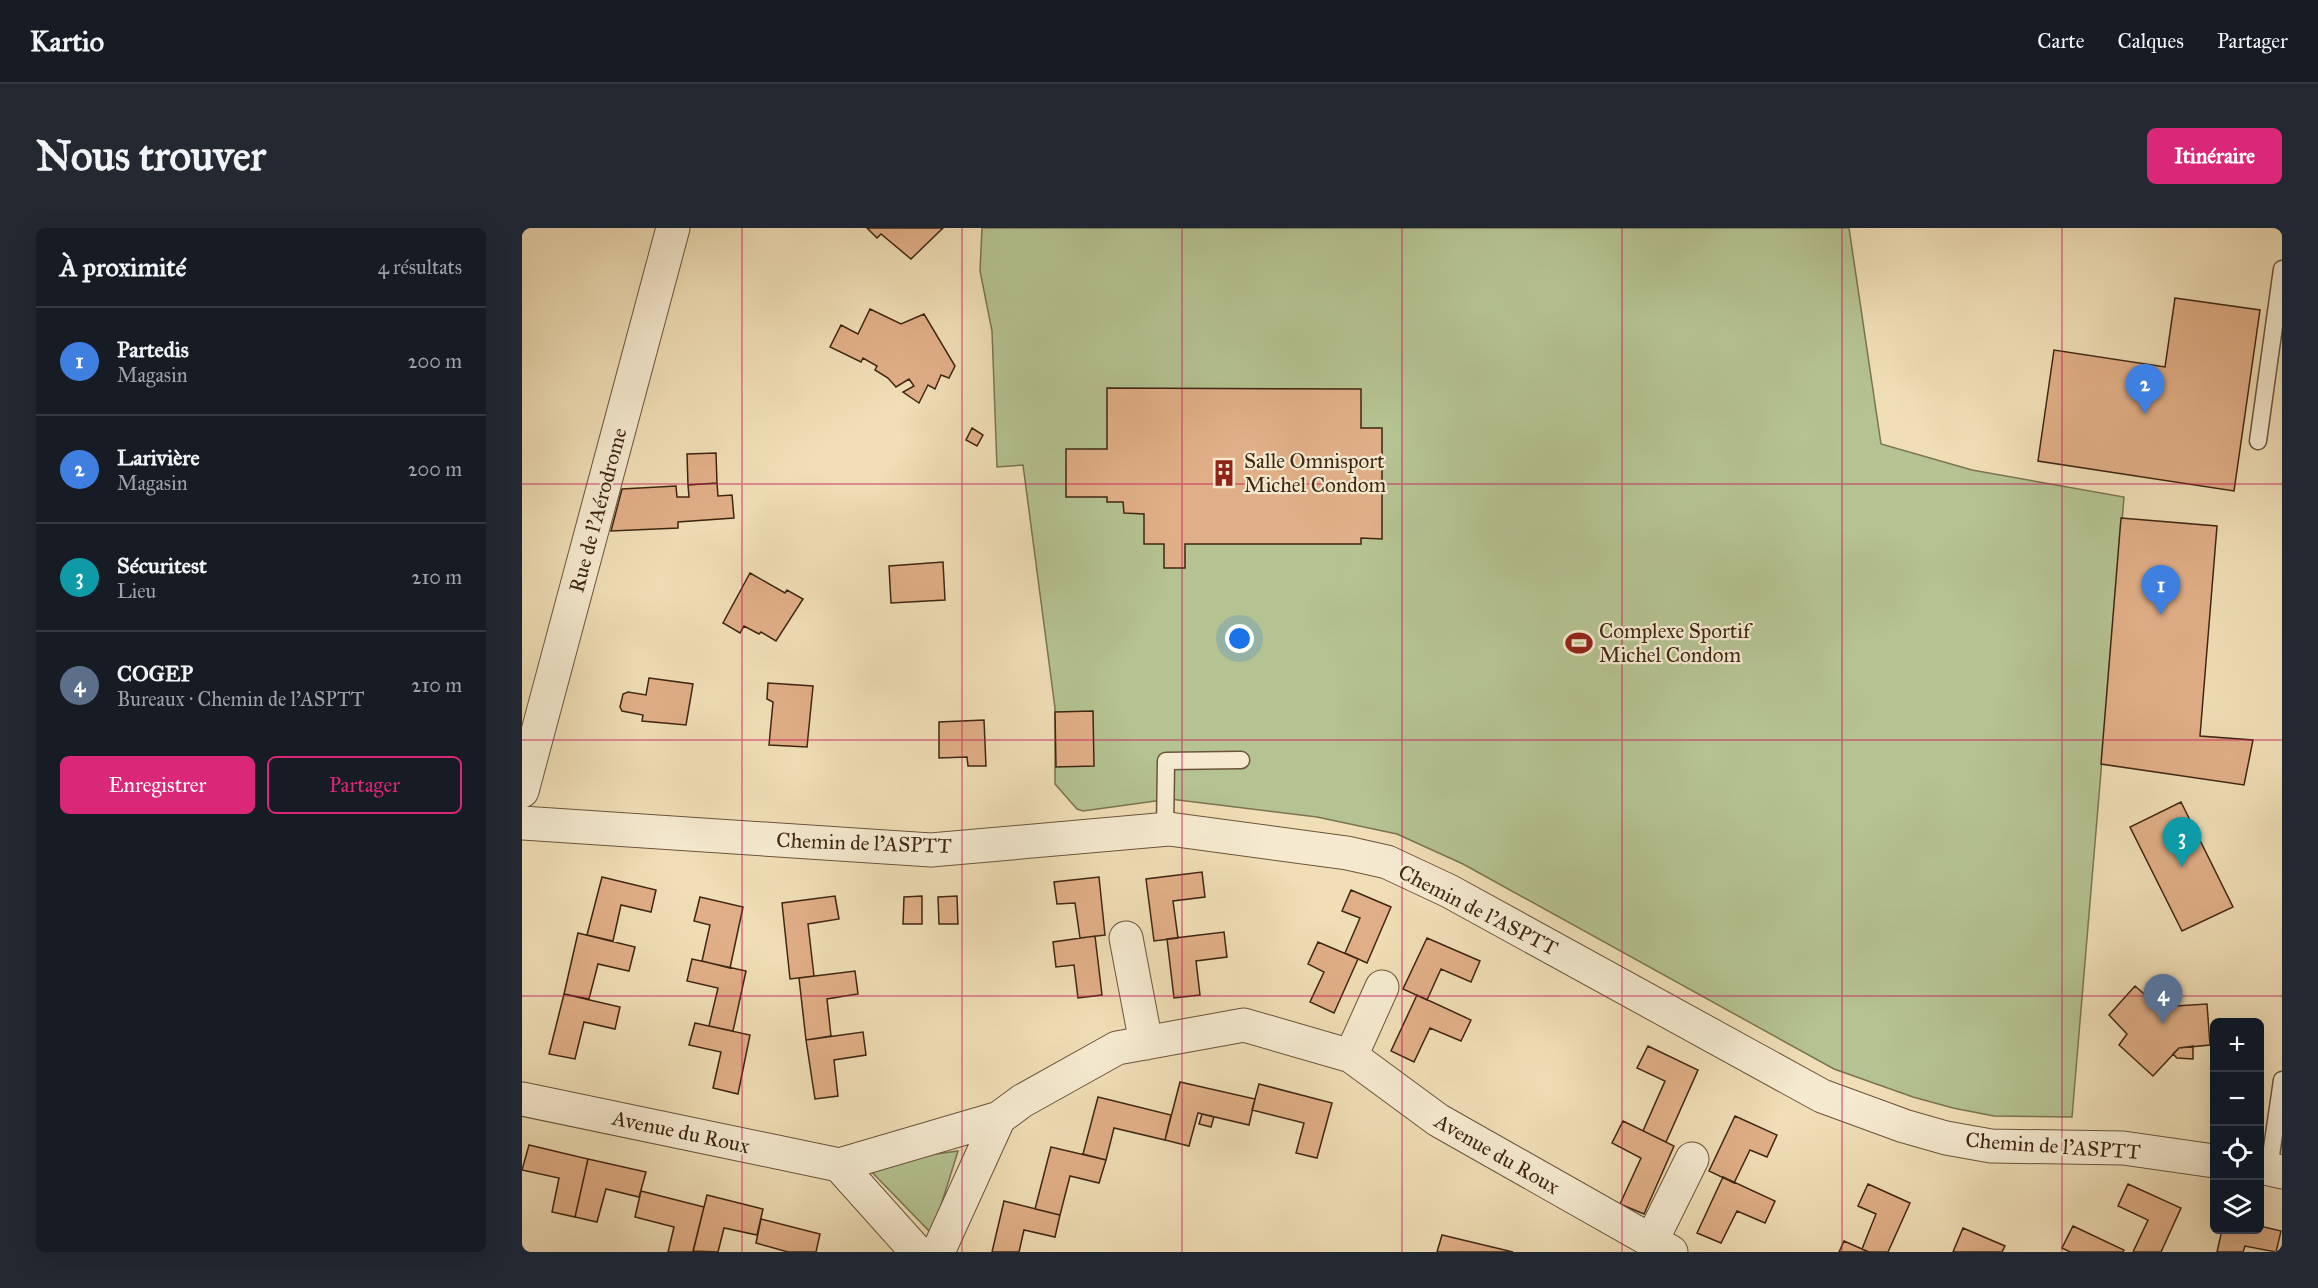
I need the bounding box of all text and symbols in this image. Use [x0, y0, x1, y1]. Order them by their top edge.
text: Kartio [30, 24, 104, 59]
text: Carte [2037, 28, 2084, 54]
text: Calques [2117, 28, 2184, 54]
text: Partager [2217, 28, 2288, 54]
button: Itinéraire [2147, 128, 2282, 184]
text: Nous trouver [36, 130, 266, 182]
text: À proximité [60, 251, 186, 283]
text: 4 résultats [378, 255, 462, 279]
text: Partedis [117, 336, 189, 363]
text: 1 [76, 349, 83, 373]
text: 200 m [408, 349, 462, 373]
text: Magasin [117, 363, 187, 387]
pin: 2 [2126, 364, 2164, 414]
street label: Rue de l'Aérodrome [564, 425, 633, 595]
text: Larivière [117, 444, 200, 471]
place label: Salle Omnisport Michel Condom [1244, 448, 1386, 498]
text: 2 [75, 457, 84, 481]
text: 200 m [408, 457, 462, 481]
building icon: Salle Omnisport Michel Condom [1209, 458, 1239, 488]
text: Magasin [117, 471, 187, 495]
text: Sécuritest [117, 552, 207, 579]
text: 3 [76, 565, 84, 589]
text: 210 m [412, 565, 462, 589]
pin: 1 [2142, 566, 2180, 615]
text: Lieu [117, 579, 156, 603]
place label: Complexe Sportif Michel Condom [1599, 618, 1753, 668]
your location [1225, 624, 1254, 653]
sports icon: Complexe Sportif Michel Condom [1564, 628, 1594, 658]
text: COGEP [117, 660, 193, 687]
text: 4 [74, 673, 85, 697]
text: 210 m [412, 673, 462, 697]
text: Bureaux · Chemin de l'ASPTT [117, 687, 365, 711]
button: Enregistrer [60, 756, 255, 814]
button: Partager [267, 756, 462, 814]
pin: 3 [2162, 818, 2202, 867]
street label: Chemin de l'ASPTT [776, 827, 952, 859]
street label: Chemin de l'ASPTT [1394, 859, 1562, 961]
pin: 4 [2144, 974, 2182, 1024]
map controls [2210, 1018, 2264, 1234]
button: + [2210, 1018, 2264, 1072]
button: − [2210, 1072, 2264, 1126]
street label: Avenue du Roux [609, 1105, 753, 1159]
street label: Avenue du Roux [1429, 1107, 1565, 1201]
button: locate [2210, 1126, 2264, 1180]
street label: Chemin de l'ASPTT [1965, 1127, 2141, 1165]
button: layers [2210, 1180, 2264, 1234]

